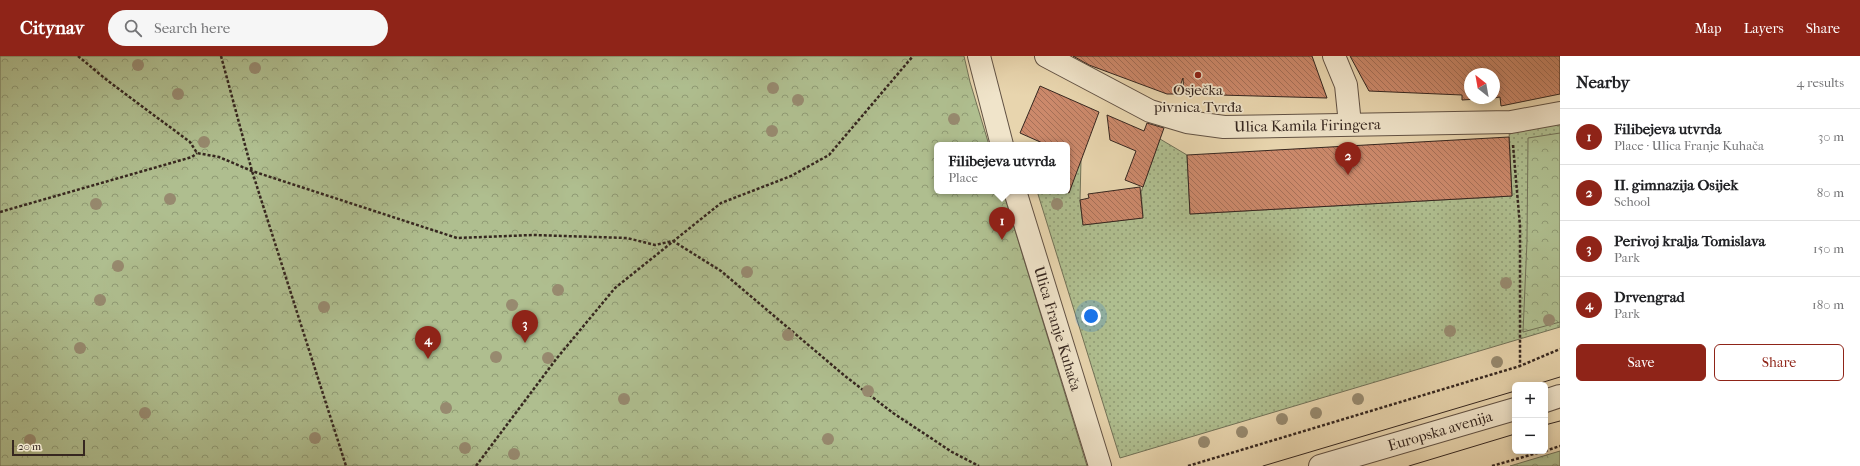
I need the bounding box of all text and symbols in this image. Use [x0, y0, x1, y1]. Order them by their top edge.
search box [108, 10, 388, 46]
text: Citynav [20, 17, 84, 39]
icon: search [122, 17, 144, 39]
text: Search here [154, 19, 230, 37]
text: Map [1695, 20, 1722, 37]
text: Layers [1744, 20, 1784, 37]
text: Share [1806, 20, 1840, 37]
north arrow [1464, 68, 1500, 104]
marker: Osječka pivnica Tvrđa [1193, 70, 1203, 80]
text: Nearby [1576, 72, 1630, 92]
text: 4 results [1797, 75, 1844, 90]
place label: Osječka pivnica Tvrđa [1153, 81, 1243, 116]
street label: Ulica Kamila Firingera [1234, 115, 1382, 136]
text: Filibejeva utvrda [1614, 120, 1721, 138]
text: 1 [1587, 129, 1591, 144]
text: 30 m [1818, 129, 1844, 144]
text: Place · Ulica Franje Kuhača [1614, 138, 1764, 153]
popup [934, 142, 1070, 194]
pin: 2 [1335, 142, 1361, 175]
text: Filibejeva utvrda [948, 152, 1056, 170]
text: Place [948, 170, 978, 185]
text: II. gimnazija Osijek [1614, 176, 1738, 194]
text: 2 [1586, 185, 1592, 200]
text: 80 m [1817, 185, 1844, 200]
text: School [1614, 194, 1650, 209]
pin: 1 [989, 207, 1015, 240]
text: Perivoj kralja Tomislava [1614, 232, 1765, 250]
text: 3 [1586, 241, 1592, 256]
text: 150 m [1813, 241, 1844, 256]
text: Park [1614, 250, 1640, 265]
street label: Ulica Franje Kuhača [1030, 264, 1086, 394]
text: Drvengrad [1614, 288, 1685, 306]
text: 4 [1585, 297, 1593, 312]
text: 180 m [1812, 297, 1844, 312]
your location [1081, 306, 1101, 326]
text: Park [1614, 306, 1640, 321]
pin: 3 [512, 310, 538, 343]
pin: 4 [415, 326, 441, 359]
button: Save [1576, 344, 1706, 381]
button: Share [1714, 344, 1844, 381]
map controls [1512, 382, 1548, 454]
button: + [1512, 382, 1548, 418]
street label: Europska avenija [1385, 407, 1496, 455]
button: − [1512, 418, 1548, 454]
scale bar [12, 438, 85, 457]
text: 20 m [18, 440, 41, 453]

